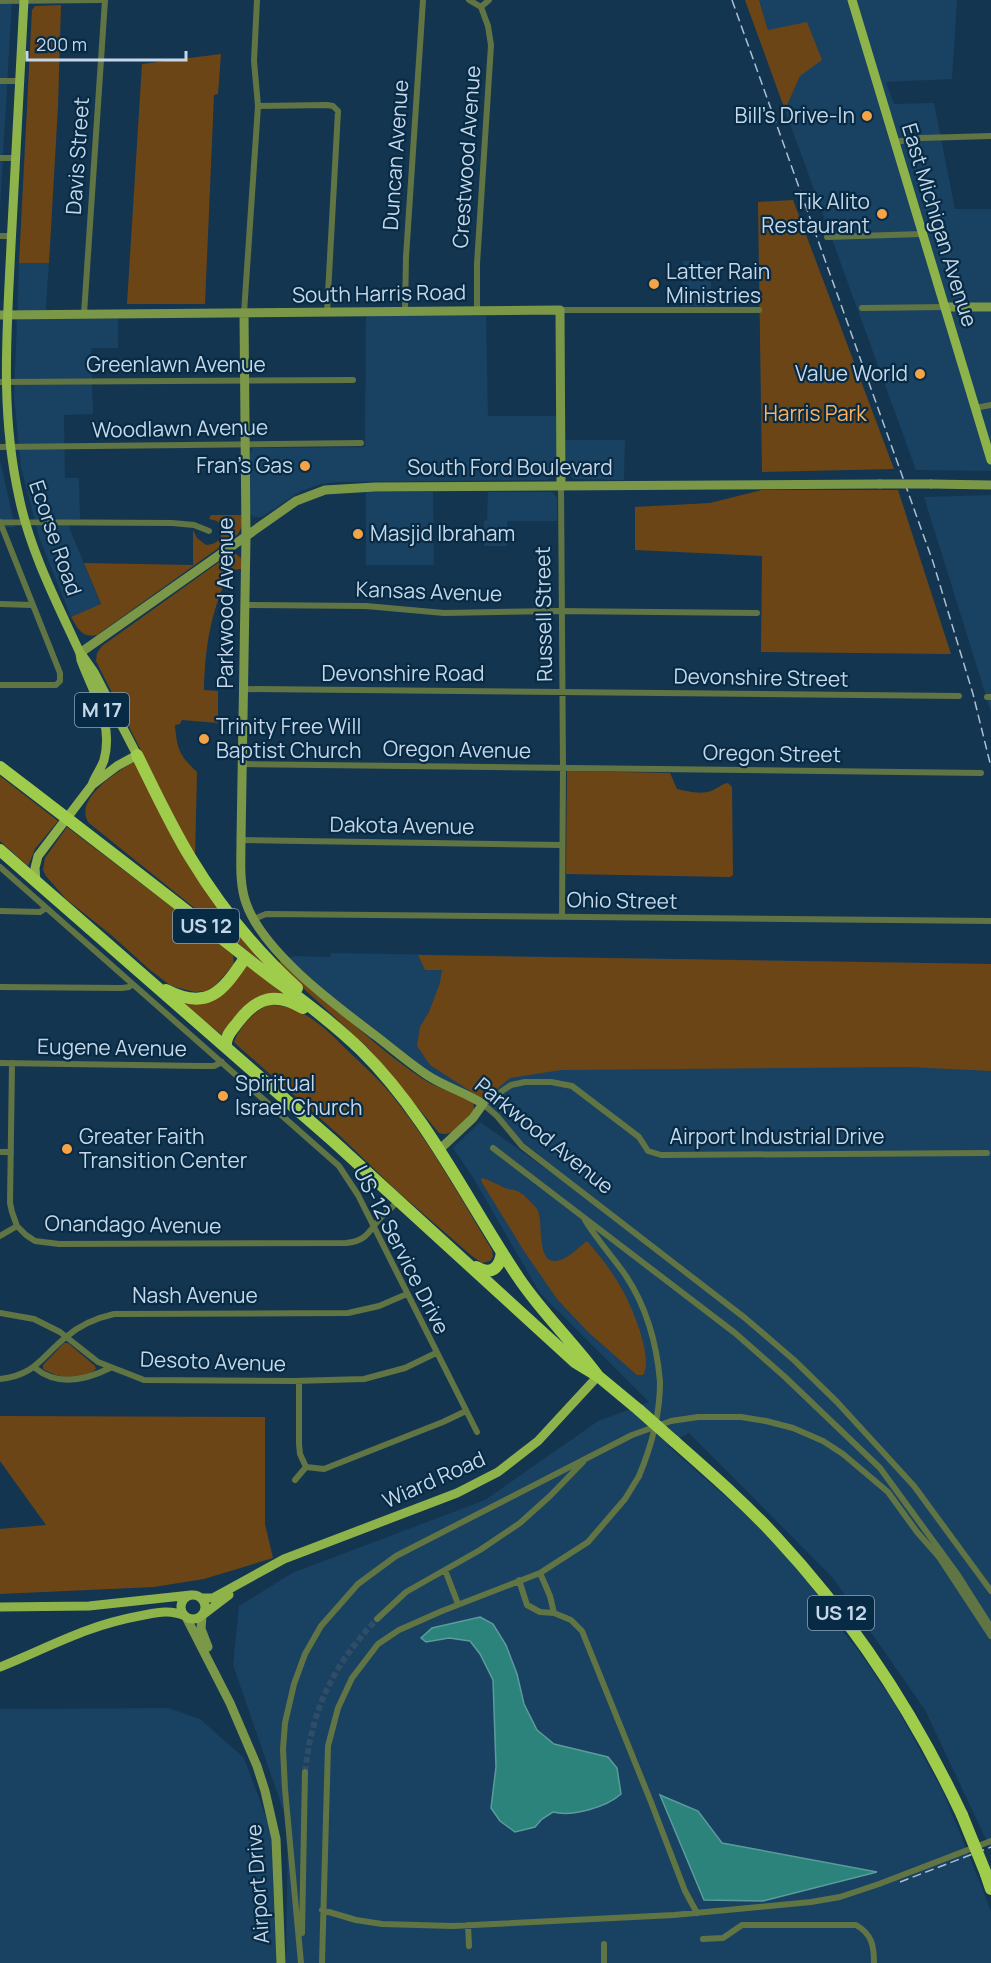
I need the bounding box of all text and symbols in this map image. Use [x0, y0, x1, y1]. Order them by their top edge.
scale bar [27, 24, 186, 62]
text: 200 m [36, 32, 87, 56]
street label: Crestwood Avenue [446, 65, 486, 249]
street label: Duncan Avenue [376, 79, 414, 231]
street label: Davis Street [59, 96, 95, 216]
place label: Bill's Drive-In [735, 101, 855, 129]
marker: Bill's Drive-In [860, 109, 874, 123]
street label: East Michigan Avenue [896, 119, 984, 330]
place label: Tik Alito Restaurant [761, 187, 870, 239]
marker: Tik Alito Restaurant [875, 207, 889, 221]
place label: Latter Rain Ministries [666, 257, 770, 309]
street label: South Harris Road [292, 277, 466, 309]
marker: Latter Rain Ministries [647, 277, 661, 291]
street label: Greenlawn Avenue [86, 350, 266, 378]
place label: Value World [795, 359, 908, 387]
marker: Value World [913, 367, 927, 381]
park label: Harris Park [763, 399, 867, 427]
street label: Woodlawn Avenue [91, 412, 268, 444]
place label: Fran's Gas [196, 451, 293, 479]
street label: South Ford Boulevard [407, 453, 613, 481]
marker: Fran's Gas [298, 459, 312, 473]
street label: Ecorse Road [23, 476, 89, 599]
street label: Parkwood Avenue [211, 518, 239, 688]
place label: Masjid Ibraham [370, 519, 515, 547]
marker: Masjid Ibraham [351, 527, 365, 541]
street label: Russell Street [528, 546, 558, 682]
street label: Kansas Avenue [355, 574, 503, 608]
street label: Devonshire Road [321, 659, 485, 687]
street label: Devonshire Street [673, 661, 849, 693]
road number: M 17 [75, 693, 129, 727]
place label: Trinity Free Will Baptist Church [216, 712, 361, 764]
marker: Trinity Free Will Baptist Church [197, 732, 211, 746]
street label: Oregon Avenue [383, 734, 531, 764]
street label: Oregon Street [703, 738, 841, 768]
street label: Dakota Avenue [329, 810, 475, 840]
street label: Ohio Street [566, 885, 678, 915]
road number: US 12 [173, 909, 239, 943]
street label: Eugene Avenue [37, 1032, 187, 1062]
place label: Spiritual Israel Church [235, 1069, 363, 1121]
street label: Parkwood Avenue [469, 1071, 620, 1200]
marker: Spiritual Israel Church [216, 1089, 230, 1103]
place label: Greater Faith Transition Center [79, 1122, 248, 1174]
street label: Airport Industrial Drive [670, 1122, 884, 1150]
marker: Greater Faith Transition Center [60, 1142, 74, 1156]
street label: US-12 Service Drive [347, 1161, 456, 1339]
street label: Onandago Avenue [44, 1208, 222, 1240]
street label: Nash Avenue [132, 1281, 258, 1309]
street label: Desoto Avenue [139, 1344, 287, 1378]
street label: Wiard Road [378, 1444, 489, 1514]
road number: US 12 [808, 1596, 874, 1630]
street label: Airport Drive [239, 1823, 275, 1945]

